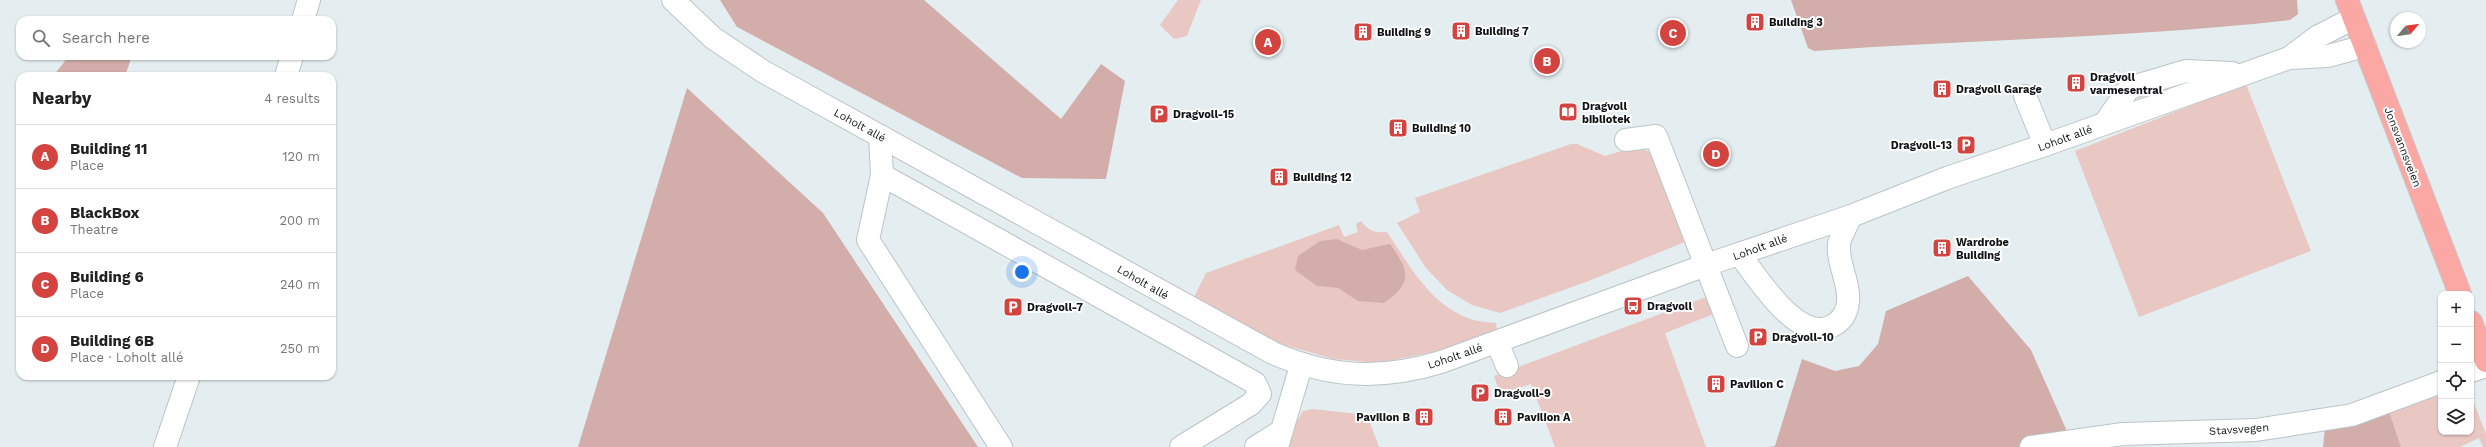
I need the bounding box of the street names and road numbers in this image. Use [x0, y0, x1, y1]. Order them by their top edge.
street label: Jonsvannsveien [2381, 105, 2424, 189]
street label: Loholt allé [832, 106, 888, 145]
street label: Loholt allé [2036, 123, 2094, 154]
street label: Loholt allé [1731, 232, 1789, 263]
street label: Loholt allé [1115, 262, 1171, 302]
street label: Loholt allé [1426, 341, 1484, 372]
street label: Stavsvegen [2209, 421, 2269, 438]

